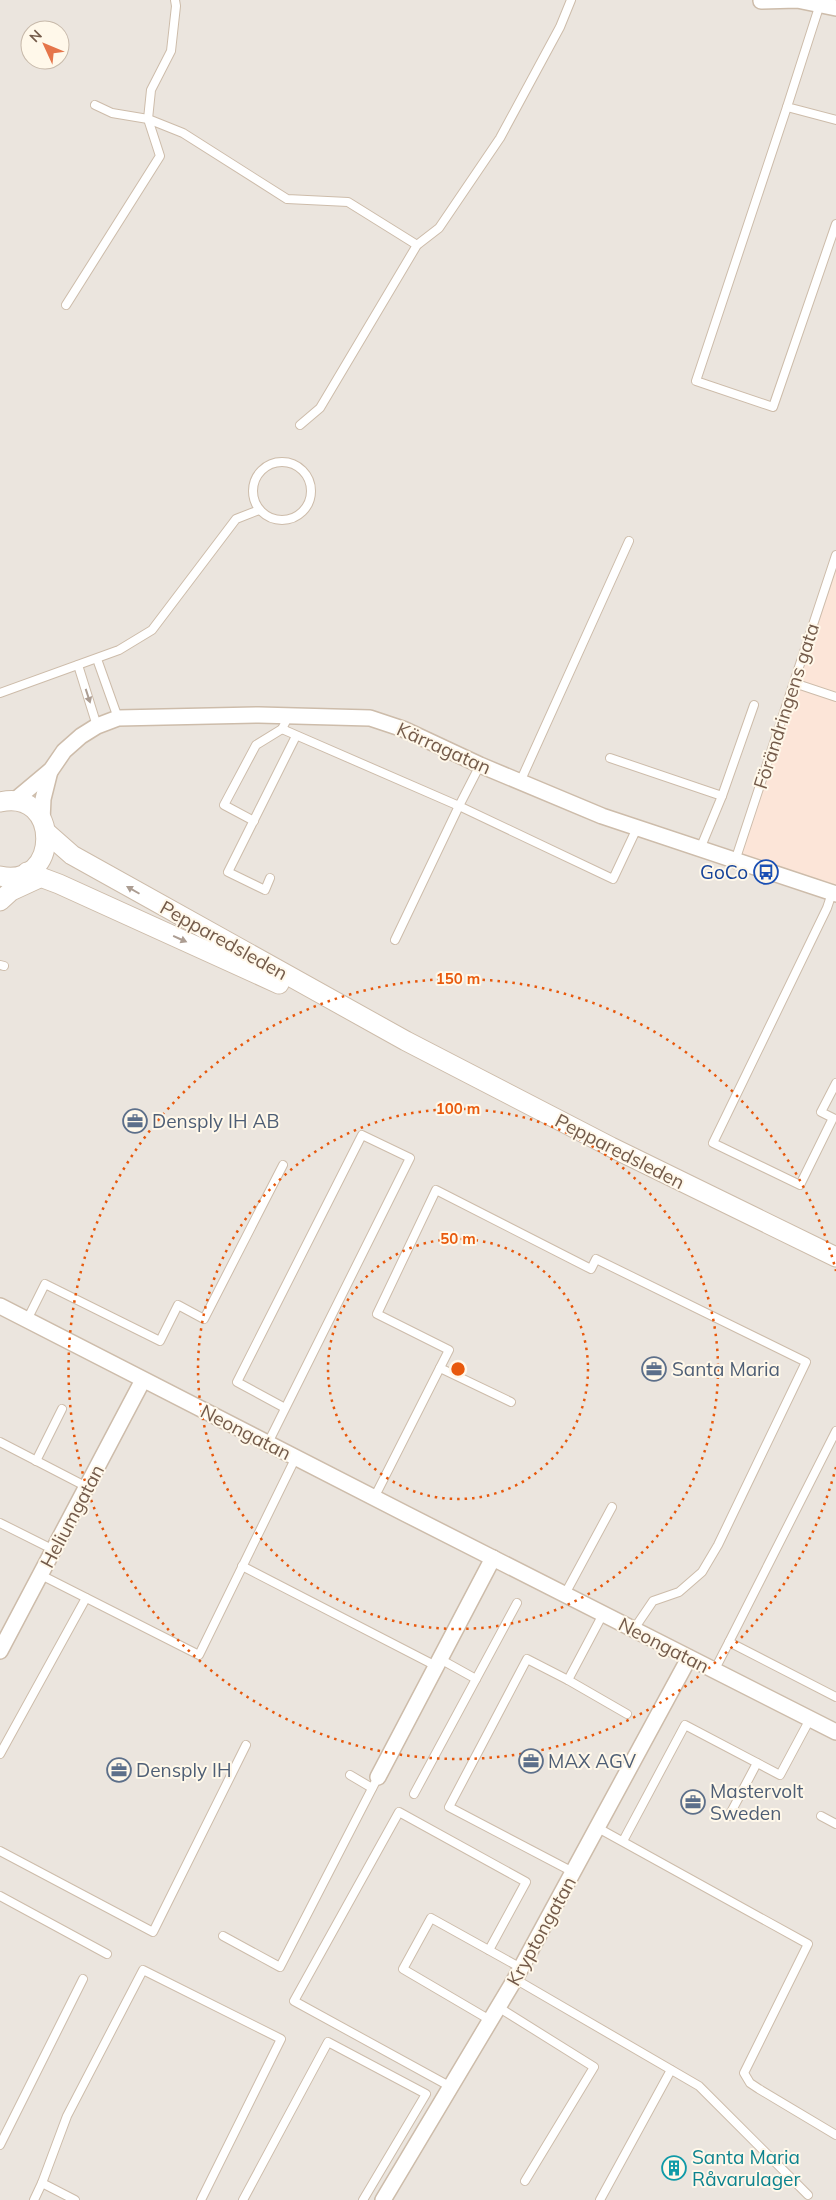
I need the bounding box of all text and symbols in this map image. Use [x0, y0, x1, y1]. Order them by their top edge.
north arrow [20, 20, 70, 70]
text: N [26, 26, 46, 46]
street label: Förändringens gata [748, 620, 824, 792]
one-way arrow [84, 688, 92, 703]
street label: Kärragatan [393, 717, 495, 779]
bus stop icon: GoCo [753, 859, 779, 885]
place label: GoCo [700, 860, 748, 884]
one-way arrow [127, 886, 140, 895]
street label: Pepparedsleden [156, 895, 292, 985]
one-way arrow [173, 935, 187, 943]
text: 150 m [436, 969, 480, 988]
text: 100 m [436, 1099, 480, 1118]
office icon: Densply IH AB [122, 1108, 148, 1134]
street label: Pepparedsleden [551, 1108, 689, 1194]
place label: Densply IH AB [152, 1109, 279, 1133]
text: 50 m [440, 1229, 476, 1248]
office icon: Santa Maria [641, 1356, 667, 1382]
place label: Santa Maria [672, 1357, 780, 1381]
centre of rings [449, 1360, 467, 1378]
street label: Neongatan [197, 1399, 295, 1465]
street label: Heliumgatan [35, 1460, 109, 1572]
street label: Neongatan [615, 1612, 713, 1678]
office icon: MAX AGV [518, 1748, 544, 1774]
place label: MAX AGV [548, 1749, 637, 1773]
office icon: Densply IH [106, 1757, 132, 1783]
place label: Densply IH [136, 1758, 232, 1782]
place label: Mastervolt Sweden [710, 1779, 804, 1825]
office icon: Mastervolt Sweden [680, 1789, 706, 1815]
street label: Kryptongatan [501, 1872, 581, 1990]
place label: Santa Maria Råvarulager [692, 2145, 800, 2191]
building icon: Santa Maria Råvarulager [661, 2155, 687, 2181]

